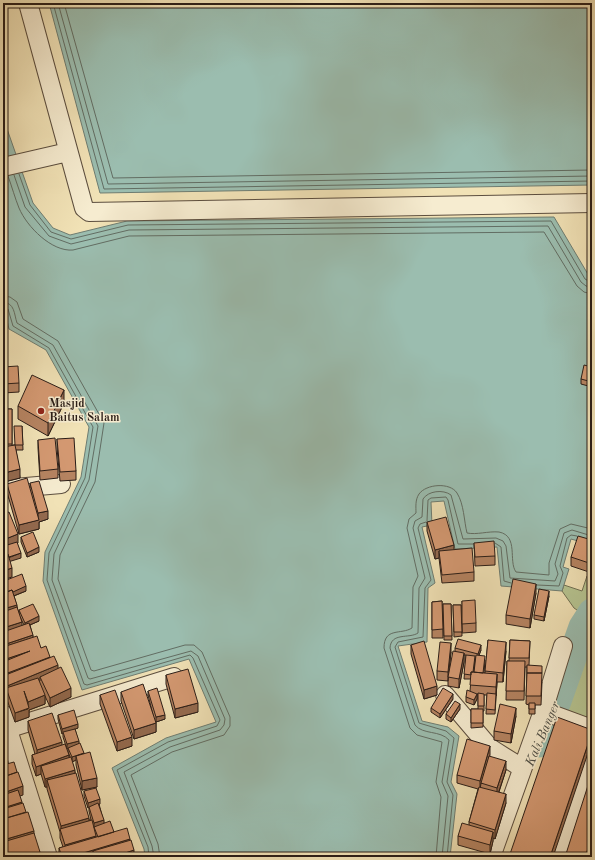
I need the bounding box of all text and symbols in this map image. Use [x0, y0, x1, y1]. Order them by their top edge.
place label: Masjid Baitus Salam [49, 398, 120, 424]
marker: Masjid Baitus Salam [36, 406, 46, 416]
water label: Kali Banger [523, 699, 563, 769]

